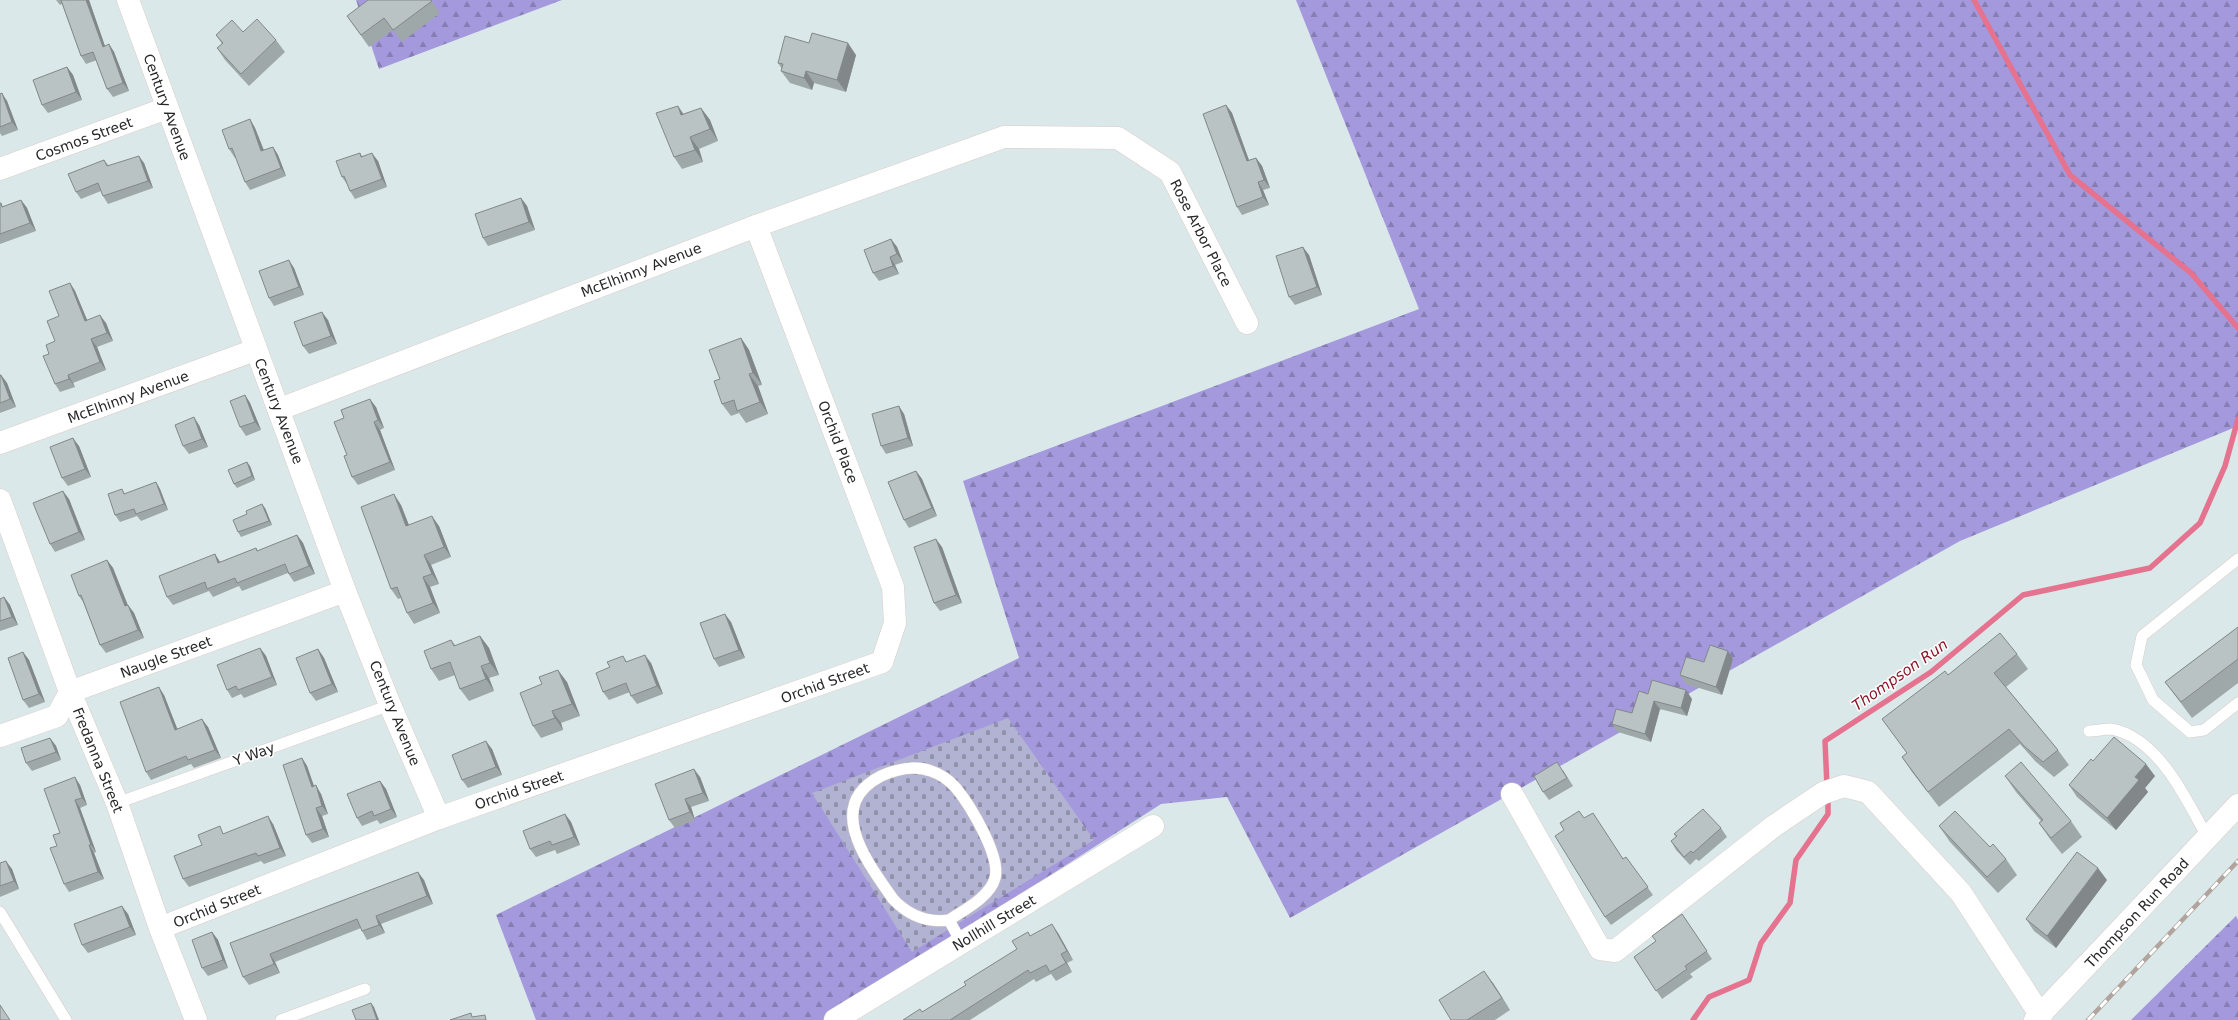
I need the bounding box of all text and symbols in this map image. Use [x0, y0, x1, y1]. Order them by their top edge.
street label: Century Avenue [140, 52, 194, 162]
street label: Cosmos Street [33, 114, 135, 164]
street label: Rose Arbor Place [1167, 177, 1235, 289]
street label: McElhinny Avenue [578, 240, 704, 300]
street label: Century Avenue [251, 356, 307, 466]
street label: McElhinny Avenue [65, 368, 191, 426]
street label: Orchid Place [815, 398, 861, 486]
street label: Naugle Street [118, 633, 214, 681]
water label: Thompson Run [1849, 635, 1951, 715]
street label: Century Avenue [367, 658, 423, 768]
street label: Orchid Street [779, 659, 872, 706]
street label: Fredanna Street [70, 705, 127, 815]
street label: Y Way [230, 739, 277, 769]
street label: Orchid Street [473, 767, 566, 813]
street label: Thompson Run Road [2081, 855, 2192, 972]
street label: Orchid Street [171, 881, 263, 931]
street label: Nollhill Street [949, 892, 1039, 954]

